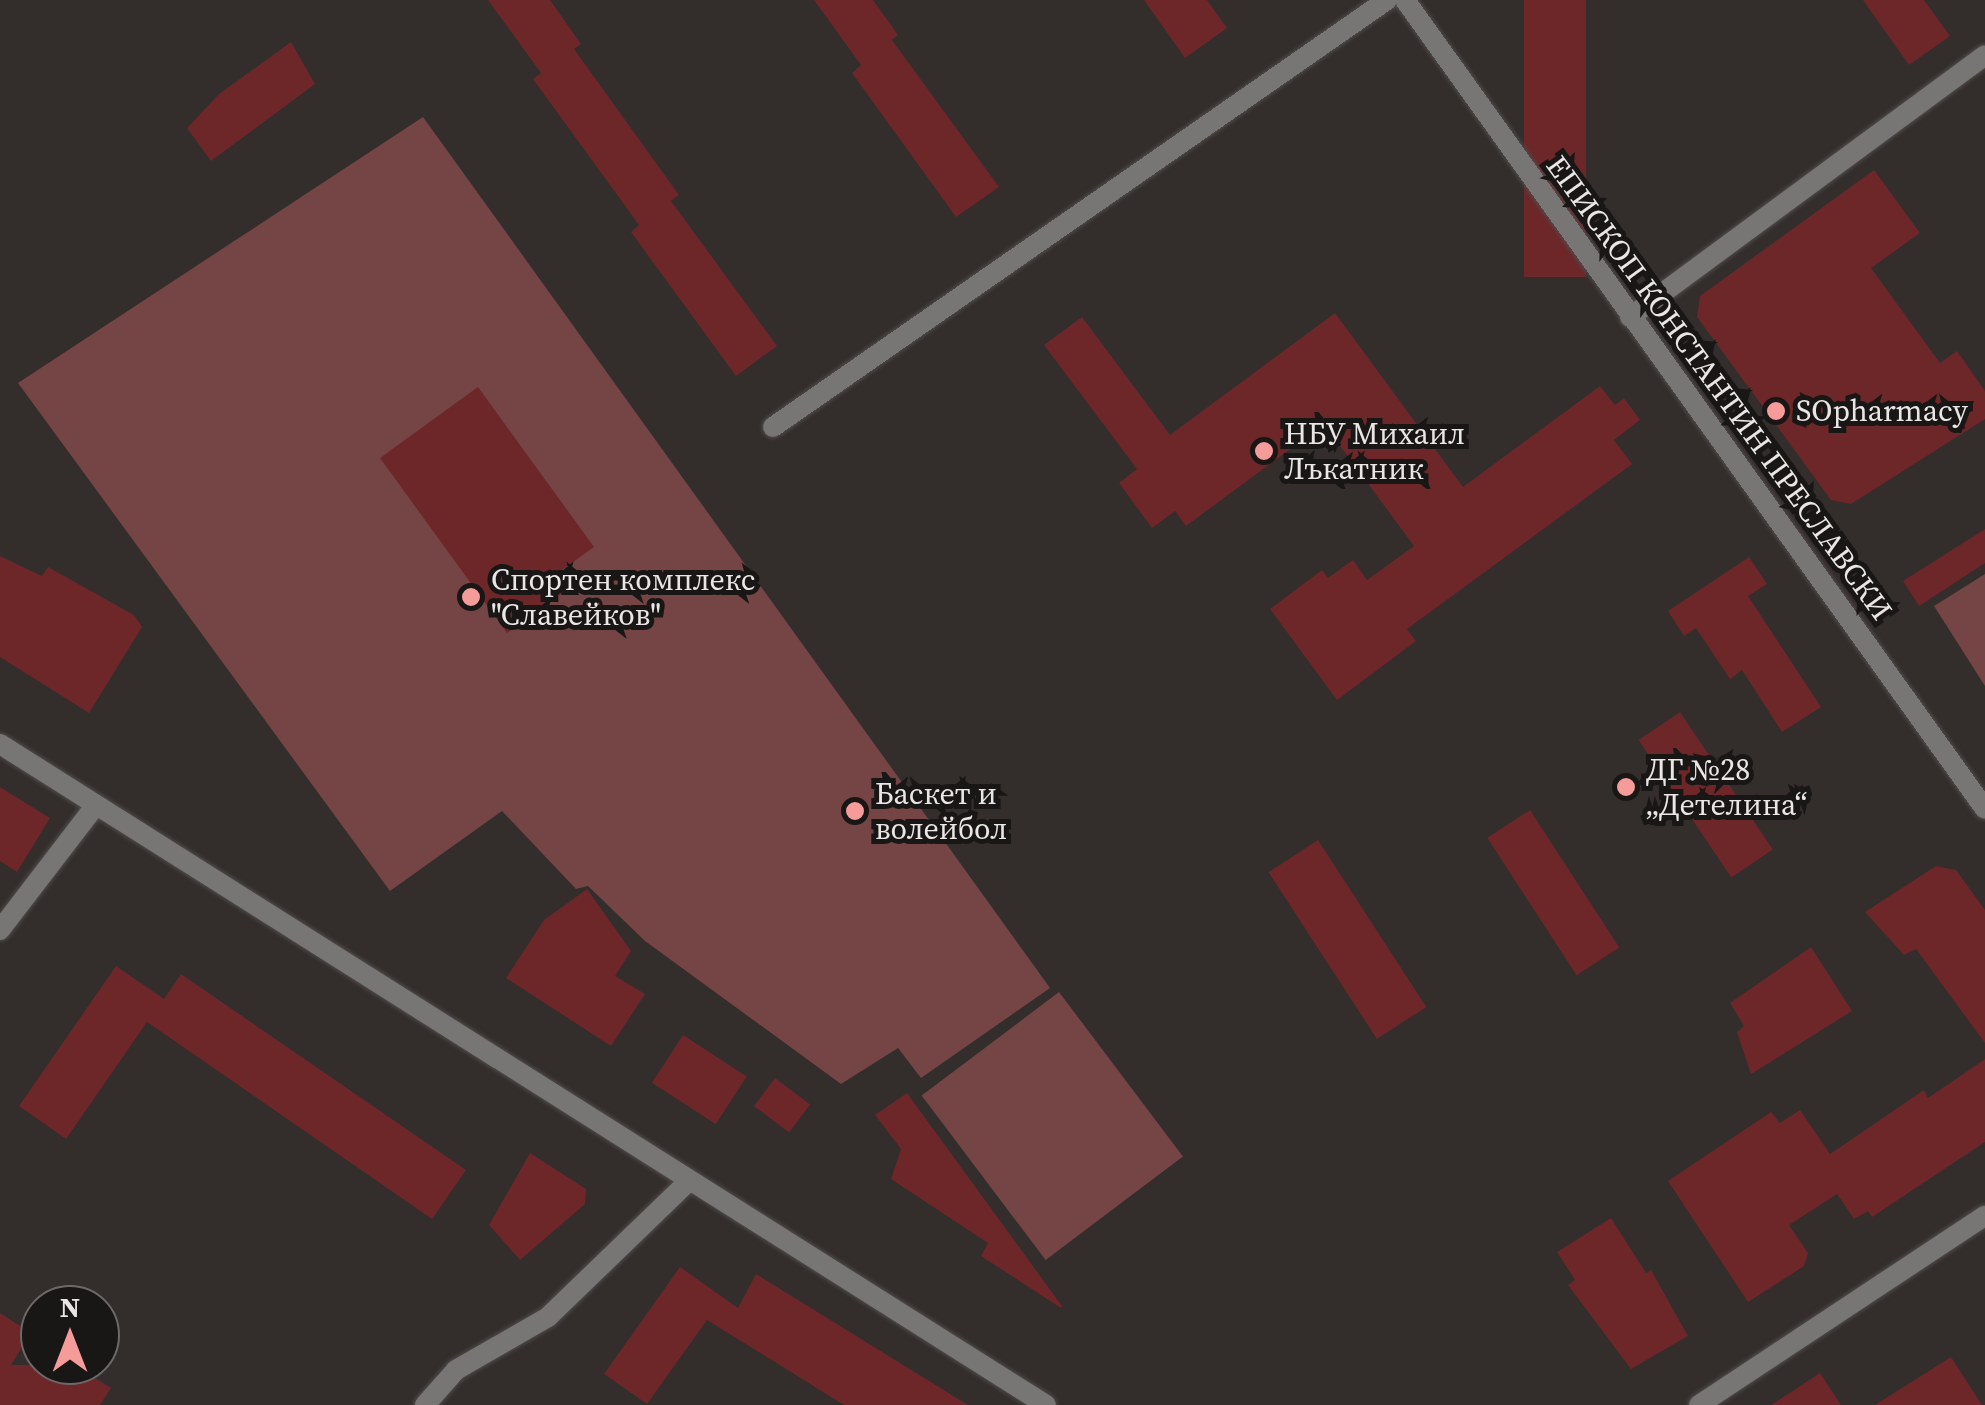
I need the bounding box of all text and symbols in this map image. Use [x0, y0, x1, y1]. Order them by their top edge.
street label: ЕПИСКОП КОНСТАНТИН ПРЕСЛАВСКИ [1538, 149, 1900, 627]
place label: SOpharmacy [1796, 393, 1968, 429]
marker: SOpharmacy [1765, 400, 1787, 422]
place label: НБУ Михаил Лъкатник [1284, 416, 1466, 486]
marker: НБУ Михаил Лъкатник [1253, 440, 1275, 462]
place label: Спортен комплекс "Славейков" [491, 562, 755, 632]
marker: Спортен комплекс "Славейков" [460, 586, 482, 608]
place label: ДГ №28 „Детелина“ [1646, 752, 1807, 822]
place label: Баскет и волейбол [875, 776, 1007, 846]
marker: ДГ №28 „Детелина“ [1615, 776, 1637, 798]
marker: Баскет и волейбол [844, 800, 866, 822]
north arrow [20, 1285, 120, 1385]
text: N [60, 1288, 80, 1326]

